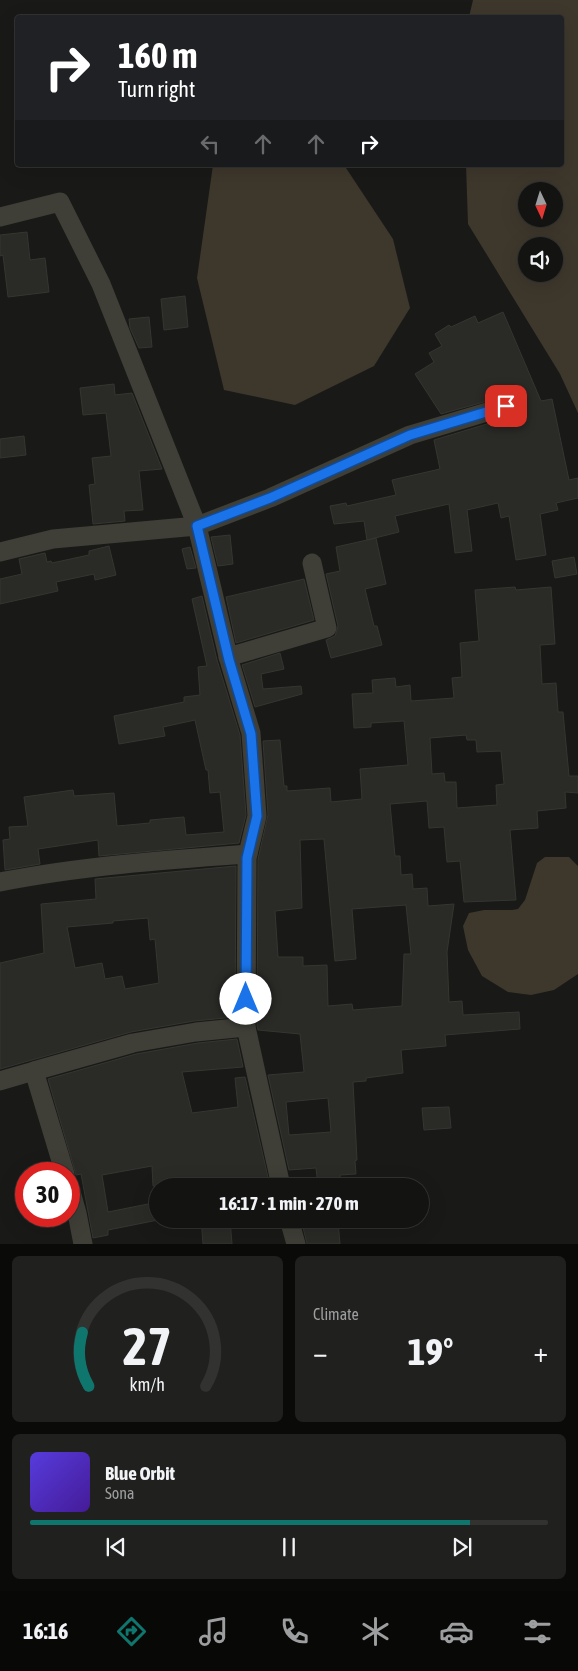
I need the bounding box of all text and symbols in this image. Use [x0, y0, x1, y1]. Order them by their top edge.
icon: right [35, 35, 100, 100]
text: 160 m [118, 35, 197, 75]
text: Turn right [118, 76, 195, 102]
icon: left [196, 130, 224, 158]
icon: ahead [249, 130, 277, 158]
icon: ahead [302, 130, 330, 158]
icon: right [355, 130, 383, 158]
north arrow [518, 182, 562, 228]
map controls [518, 182, 563, 282]
button: sound [518, 237, 563, 282]
pin [485, 385, 527, 427]
icon: arrive [492, 392, 520, 420]
position arrow [219, 972, 271, 1024]
speed limit sign: 30 [15, 1162, 80, 1227]
text: 16:17 · 1 min · 270 m [219, 1192, 359, 1214]
text: Climate [313, 1305, 359, 1323]
text: 27 [123, 1316, 172, 1376]
text: 19° [407, 1330, 454, 1373]
text: − [313, 1336, 328, 1368]
text: + [533, 1336, 548, 1368]
text: km/h [130, 1374, 165, 1395]
text: Blue Orbit [105, 1462, 175, 1484]
text: Sona [105, 1484, 134, 1502]
icon: previous [102, 1533, 130, 1561]
icon: pause [275, 1533, 303, 1561]
icon: next [448, 1533, 476, 1561]
icon: directions [114, 1614, 149, 1649]
icon: music [196, 1614, 231, 1649]
icon: phone [277, 1614, 312, 1649]
icon: climate [358, 1614, 393, 1649]
icon: car [439, 1614, 474, 1649]
icon: filters [520, 1614, 555, 1649]
text: 16:16 [23, 1618, 68, 1644]

